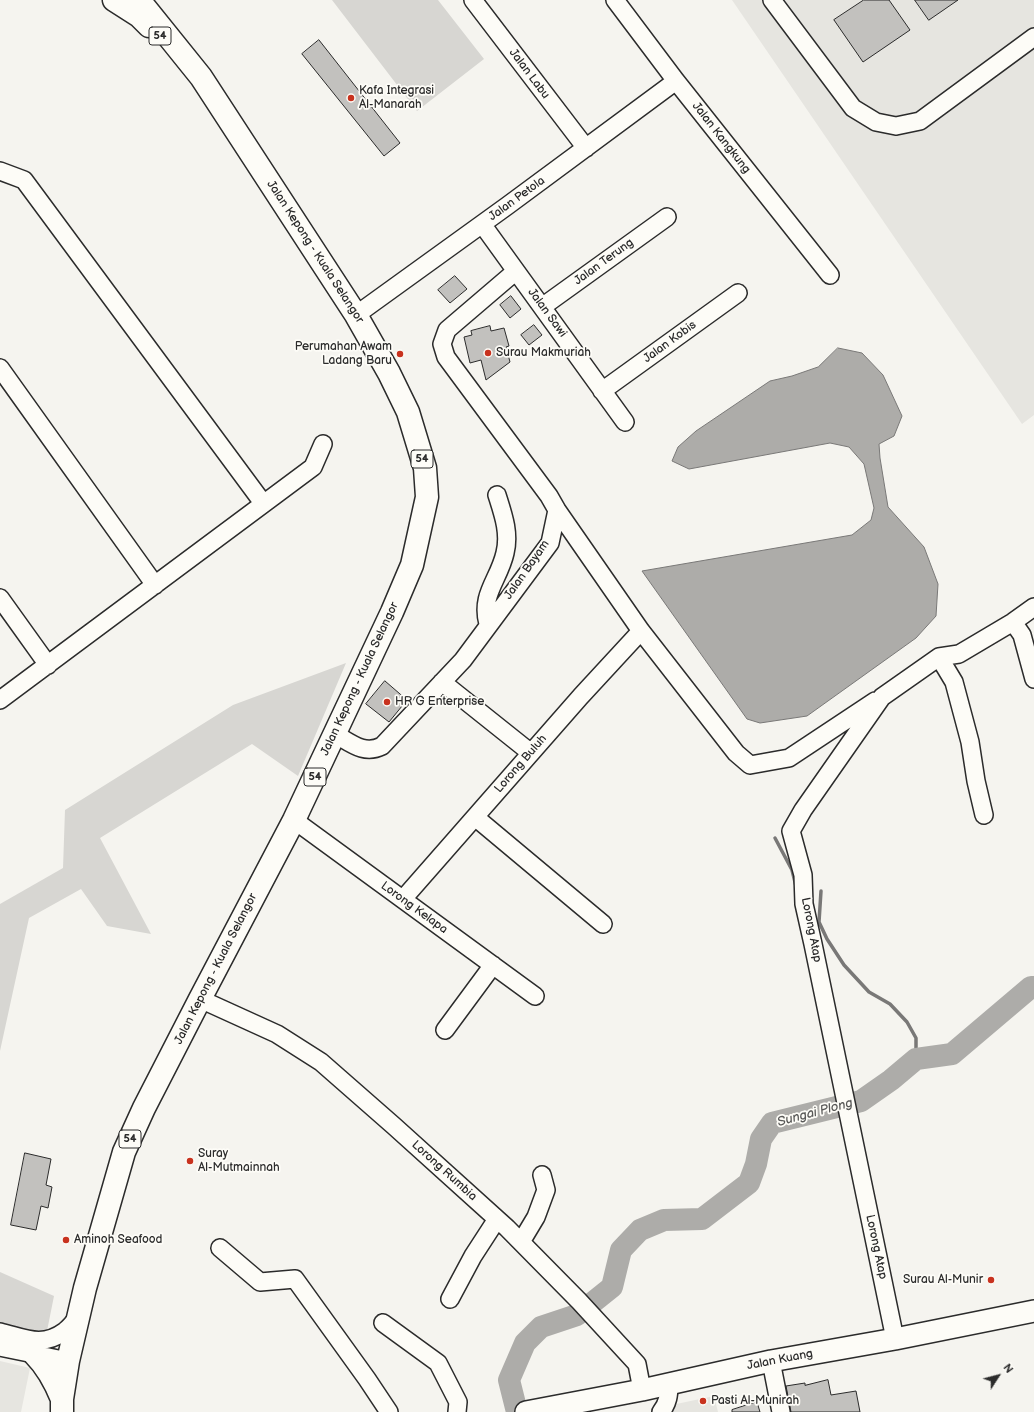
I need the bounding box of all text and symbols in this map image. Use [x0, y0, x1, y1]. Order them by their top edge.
road number: 54 [149, 27, 171, 45]
street label: Jalan Labu [506, 46, 552, 102]
place label: Kafa Integrasi Al-Manarah [359, 84, 434, 112]
marker: Kafa Integrasi Al-Manarah [346, 93, 356, 103]
street label: Jalan Kangkung [689, 99, 753, 177]
street label: Jalan Petola [486, 174, 548, 224]
street label: Jalan Kepong - Kuala Selangor [263, 178, 367, 326]
street label: Jalan Terung [571, 236, 637, 288]
street label: Jalan Sawi [524, 286, 570, 340]
street label: Jalan Kobis [641, 318, 699, 366]
place label: Perumahan Awam Ladang Baru [295, 340, 392, 368]
place label: Surau Makmuriah [496, 346, 591, 360]
marker: Surau Makmuriah [483, 348, 493, 358]
marker: Perumahan Awam Ladang Baru [395, 349, 405, 359]
road number: 54 [411, 450, 433, 468]
street label: Jalan Bayam [501, 538, 553, 602]
street label: Jalan Kepong - Kuala Selangor [318, 600, 402, 758]
place label: HR G Enterprise [395, 695, 484, 709]
marker: HR G Enterprise [382, 697, 392, 707]
street label: Lorong Buluh [492, 732, 550, 796]
road number: 54 [304, 768, 326, 786]
street label: Lorong Kelapa [378, 879, 450, 937]
street label: Jalan Kepong - Kuala Selangor [172, 891, 260, 1047]
street label: Lorong Atap [798, 896, 824, 964]
water label: Sungai Plong [776, 1095, 854, 1131]
road number: 54 [119, 1130, 141, 1148]
street label: Lorong Rumbia [408, 1138, 480, 1204]
place label: Suray Al-Mutmainnah [198, 1147, 280, 1175]
marker: Suray Al-Mutmainnah [185, 1156, 195, 1166]
street label: Lorong Atap [862, 1213, 890, 1281]
place label: Aminoh Seafood [74, 1233, 162, 1247]
marker: Aminoh Seafood [61, 1235, 71, 1245]
place label: Surau Al-Munir [903, 1273, 983, 1287]
marker: Surau Al-Munir [986, 1275, 996, 1285]
street label: Jalan Kuang [746, 1347, 814, 1373]
north arrow [978, 1356, 1018, 1396]
text: N [1000, 1361, 1016, 1376]
place label: Pasti Al-Munirah [711, 1394, 799, 1408]
marker: Pasti Al-Munirah [698, 1396, 708, 1406]

